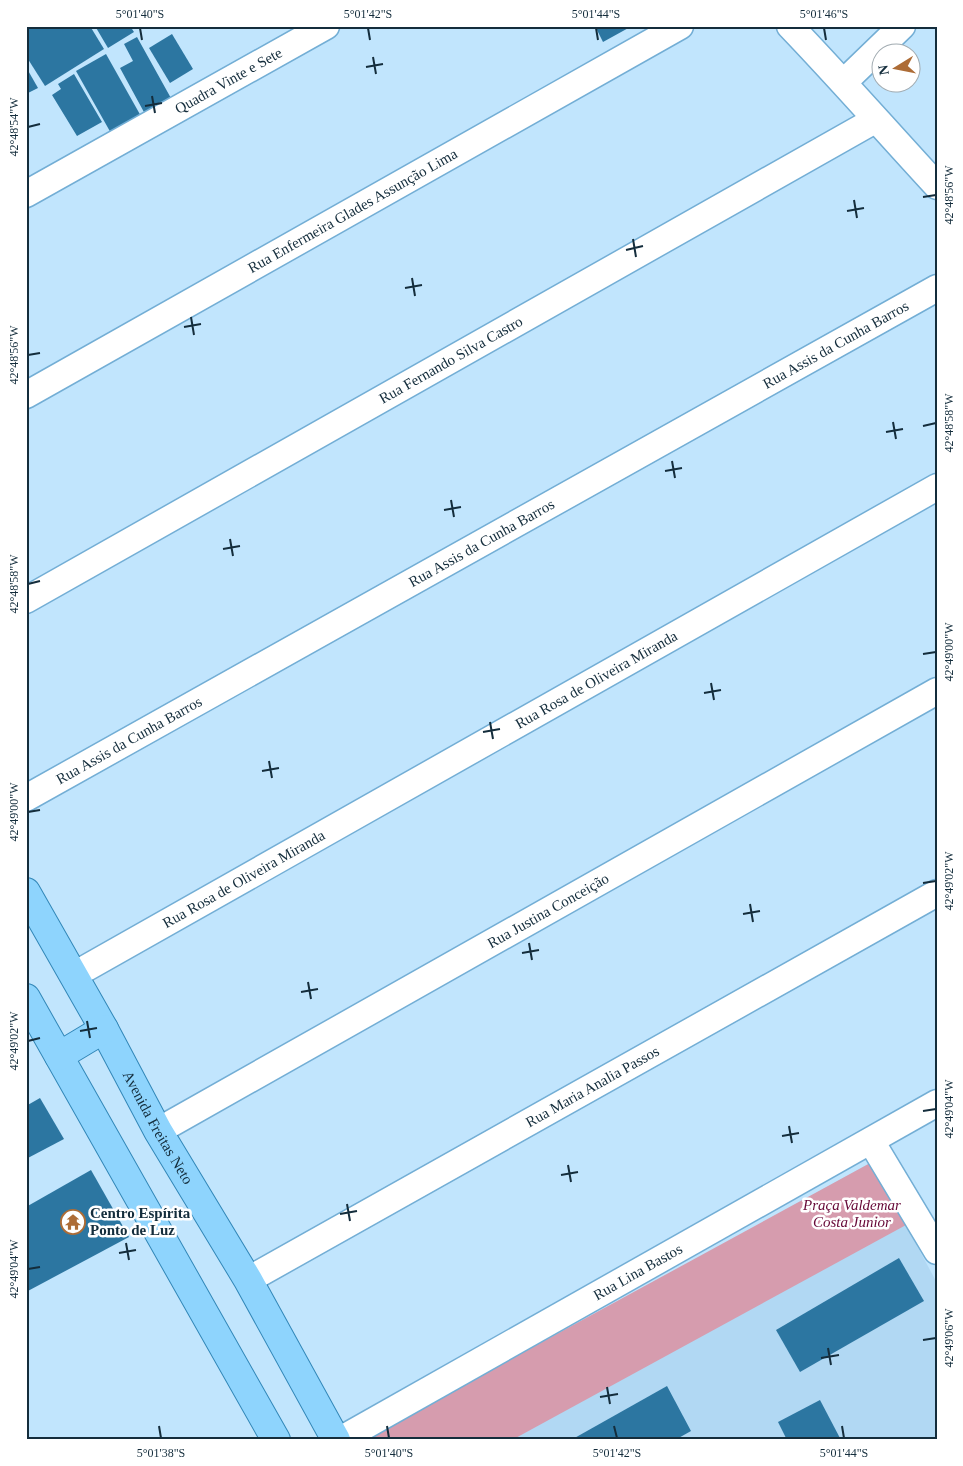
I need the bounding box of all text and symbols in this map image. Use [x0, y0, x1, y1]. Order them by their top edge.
text: 5°01'40"S [116, 7, 164, 21]
text: 5°01'42"S [344, 7, 392, 21]
text: 5°01'44"S [572, 7, 620, 21]
text: 5°01'46"S [800, 7, 848, 21]
north arrow [870, 42, 920, 92]
street label: Quadra Vinte e Sete [172, 44, 285, 117]
text: N [875, 64, 892, 76]
text: 42°48'54"W [7, 97, 21, 157]
street label: Rua Enfermeira Glades Assunção Lima [245, 145, 460, 276]
text: 42°48'56"W [942, 165, 956, 225]
street label: Rua Assis da Cunha Barros [760, 297, 911, 392]
street label: Rua Fernando Silva Castro [376, 313, 525, 407]
text: 42°48'56"W [7, 325, 21, 385]
text: 42°48'58"W [942, 393, 956, 453]
street label: Rua Assis da Cunha Barros [406, 496, 557, 590]
text: 42°48'58"W [7, 554, 21, 614]
text: 42°49'00"W [942, 622, 956, 682]
street label: Rua Rosa de Oliveira Miranda [512, 627, 680, 732]
street label: Rua Assis da Cunha Barros [53, 693, 205, 787]
text: 42°49'00"W [7, 782, 21, 842]
street label: Rua Rosa de Oliveira Miranda [160, 827, 328, 931]
text: 42°49'02"W [942, 851, 956, 911]
street label: Rua Justina Conceição [485, 870, 612, 951]
text: 42°49'02"W [7, 1011, 21, 1071]
street label: Rua Maria Analia Passos [523, 1043, 662, 1130]
street label: Avenida Freitas Neto [120, 1068, 196, 1187]
text: 42°49'04"W [942, 1079, 956, 1139]
park label: Praça Valdemar Costa Junior [802, 1197, 901, 1230]
place label: Centro Espírita Ponto de Luz [90, 1205, 191, 1238]
temple icon: Centro Espírita Ponto de Luz [60, 1209, 86, 1235]
text: 42°49'04"W [7, 1239, 21, 1299]
street label: Rua Lina Bastos [591, 1240, 685, 1303]
text: 42°49'06"W [942, 1308, 956, 1368]
text: 5°01'38"S [137, 1446, 185, 1460]
text: 5°01'40"S [365, 1446, 413, 1460]
text: 5°01'42"S [593, 1446, 641, 1460]
text: 5°01'44"S [820, 1446, 868, 1460]

